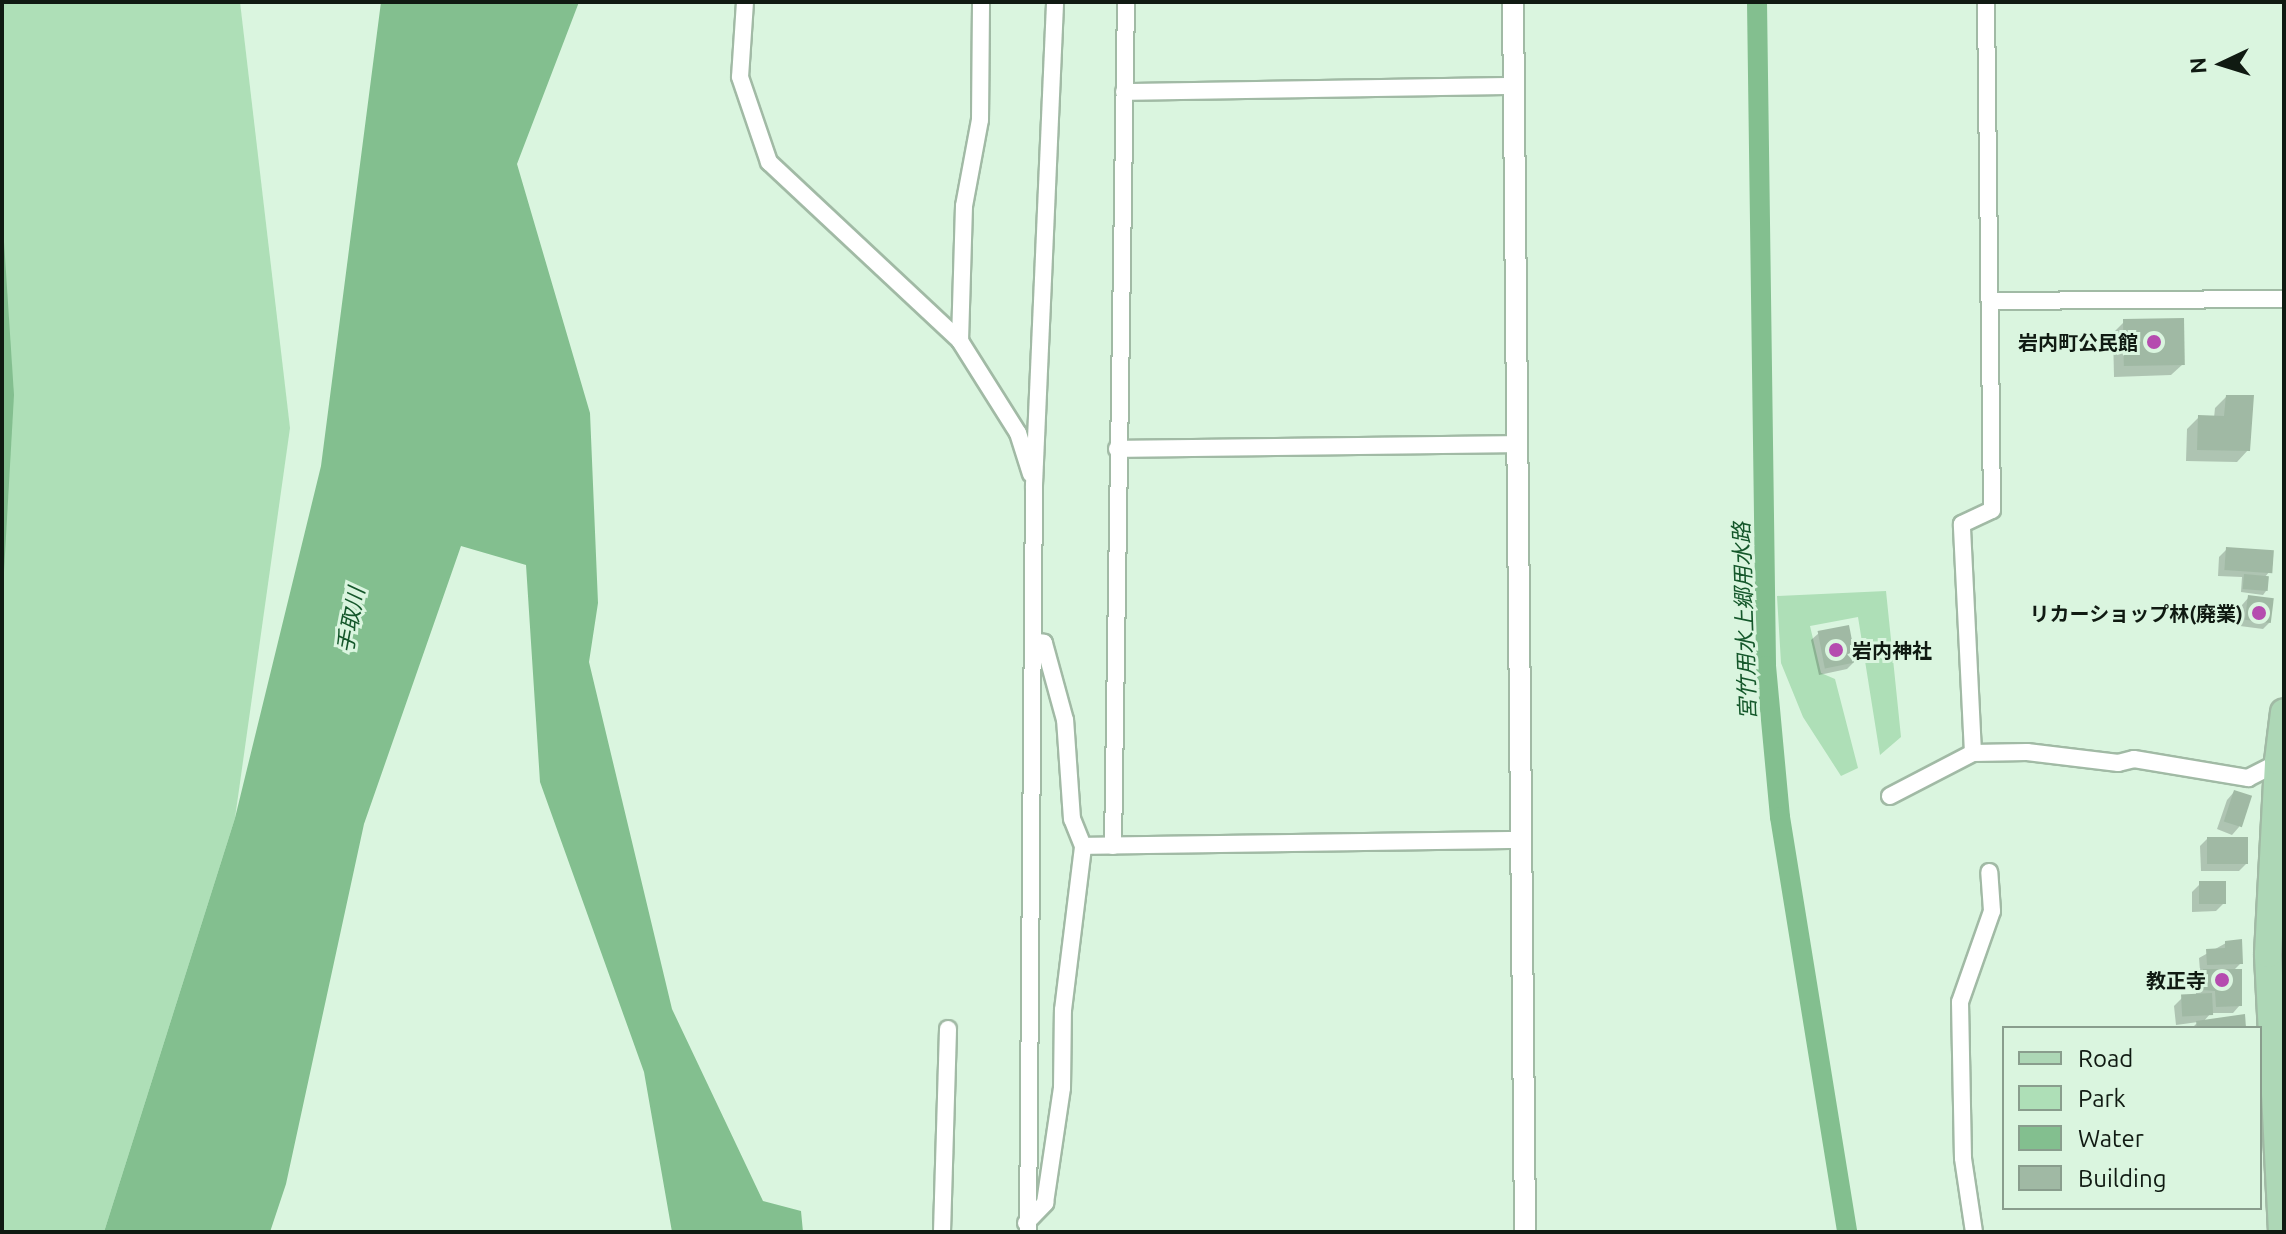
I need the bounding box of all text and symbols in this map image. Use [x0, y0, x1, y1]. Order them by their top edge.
north arrow [2182, 24, 2262, 104]
text: N [2185, 57, 2211, 75]
place label: 岩内町公民館 [2018, 330, 2138, 354]
marker: 岩内町公民館 [2145, 333, 2163, 351]
water label: 宮竹用水上郷用水路 [1727, 522, 1761, 720]
water label: 手取川 [331, 585, 369, 655]
place label: リカーショップ林(廃業) [2029, 601, 2243, 625]
marker: リカーショップ林(廃業) [2250, 604, 2268, 622]
place label: 岩内神社 [1852, 638, 1932, 662]
marker: 岩内神社 [1827, 641, 1845, 659]
place label: 教正寺 [2146, 968, 2206, 992]
marker: 教正寺 [2213, 971, 2231, 989]
legend [2002, 1026, 2262, 1210]
text: Road [2078, 1045, 2133, 1072]
text: Park [2078, 1085, 2126, 1112]
text: Water [2078, 1125, 2144, 1152]
text: Building [2078, 1165, 2166, 1192]

